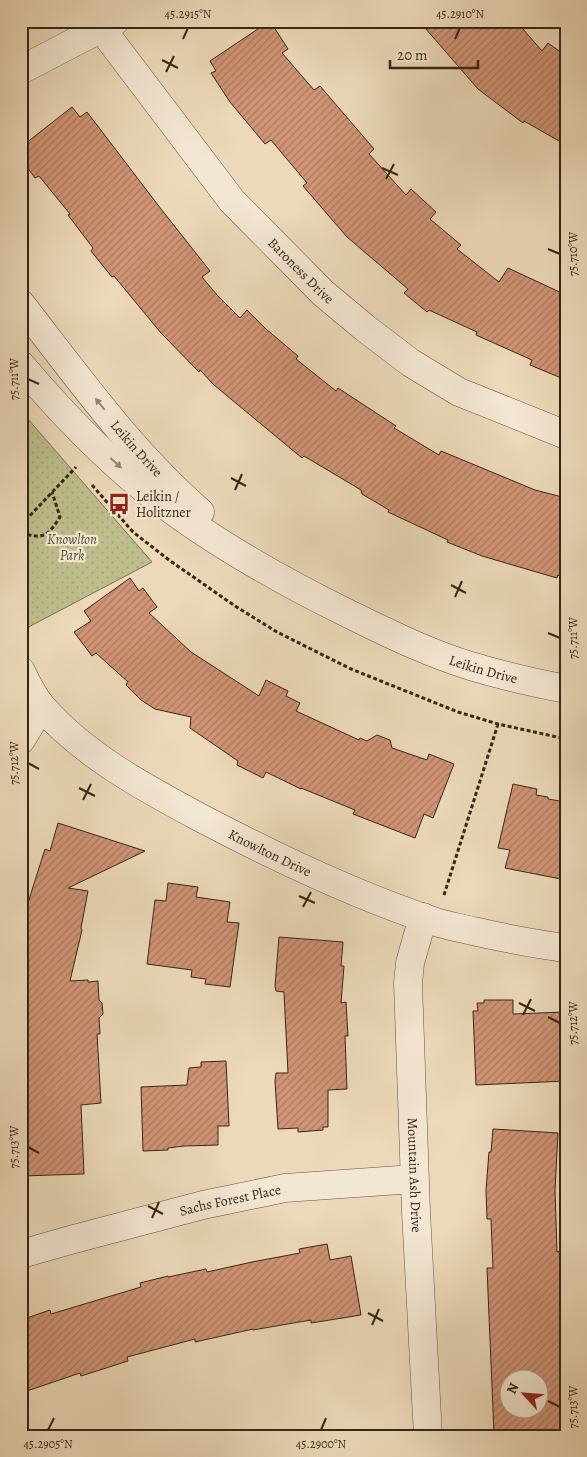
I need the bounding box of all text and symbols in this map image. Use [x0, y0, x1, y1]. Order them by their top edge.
text: 45.2915°N [165, 6, 212, 22]
text: 45.2910°N [436, 6, 484, 22]
scale bar [390, 38, 477, 70]
text: 20 m [397, 45, 428, 65]
text: 75.710°W [565, 231, 581, 276]
street label: Baroness Drive [264, 233, 338, 308]
text: 75.711°W [6, 357, 22, 400]
one-way arrow [94, 398, 105, 411]
street label: Leikin Drive [106, 416, 167, 481]
one-way arrow [109, 457, 121, 469]
place label: Leikin / Holitzner [136, 487, 192, 522]
bus stop icon: Leikin / Holitzner [106, 491, 132, 517]
park label: Knowlton Park [47, 530, 97, 565]
text: 75.711°W [565, 616, 581, 659]
street label: Leikin Drive [447, 650, 519, 688]
text: 75.712°W [6, 740, 22, 785]
street label: Knowlton Drive [225, 824, 315, 881]
text: 75.712°W [565, 1000, 581, 1045]
street label: Mountain Ash Drive [403, 1117, 427, 1233]
text: 75.713°W [6, 1125, 22, 1168]
street label: Sachs Forest Place [177, 1180, 282, 1220]
north arrow [500, 1370, 550, 1420]
text: N [502, 1380, 524, 1397]
text: 75.713°W [565, 1385, 581, 1428]
text: 45.2905°N [23, 1436, 73, 1452]
text: 45.2900°N [296, 1436, 347, 1452]

